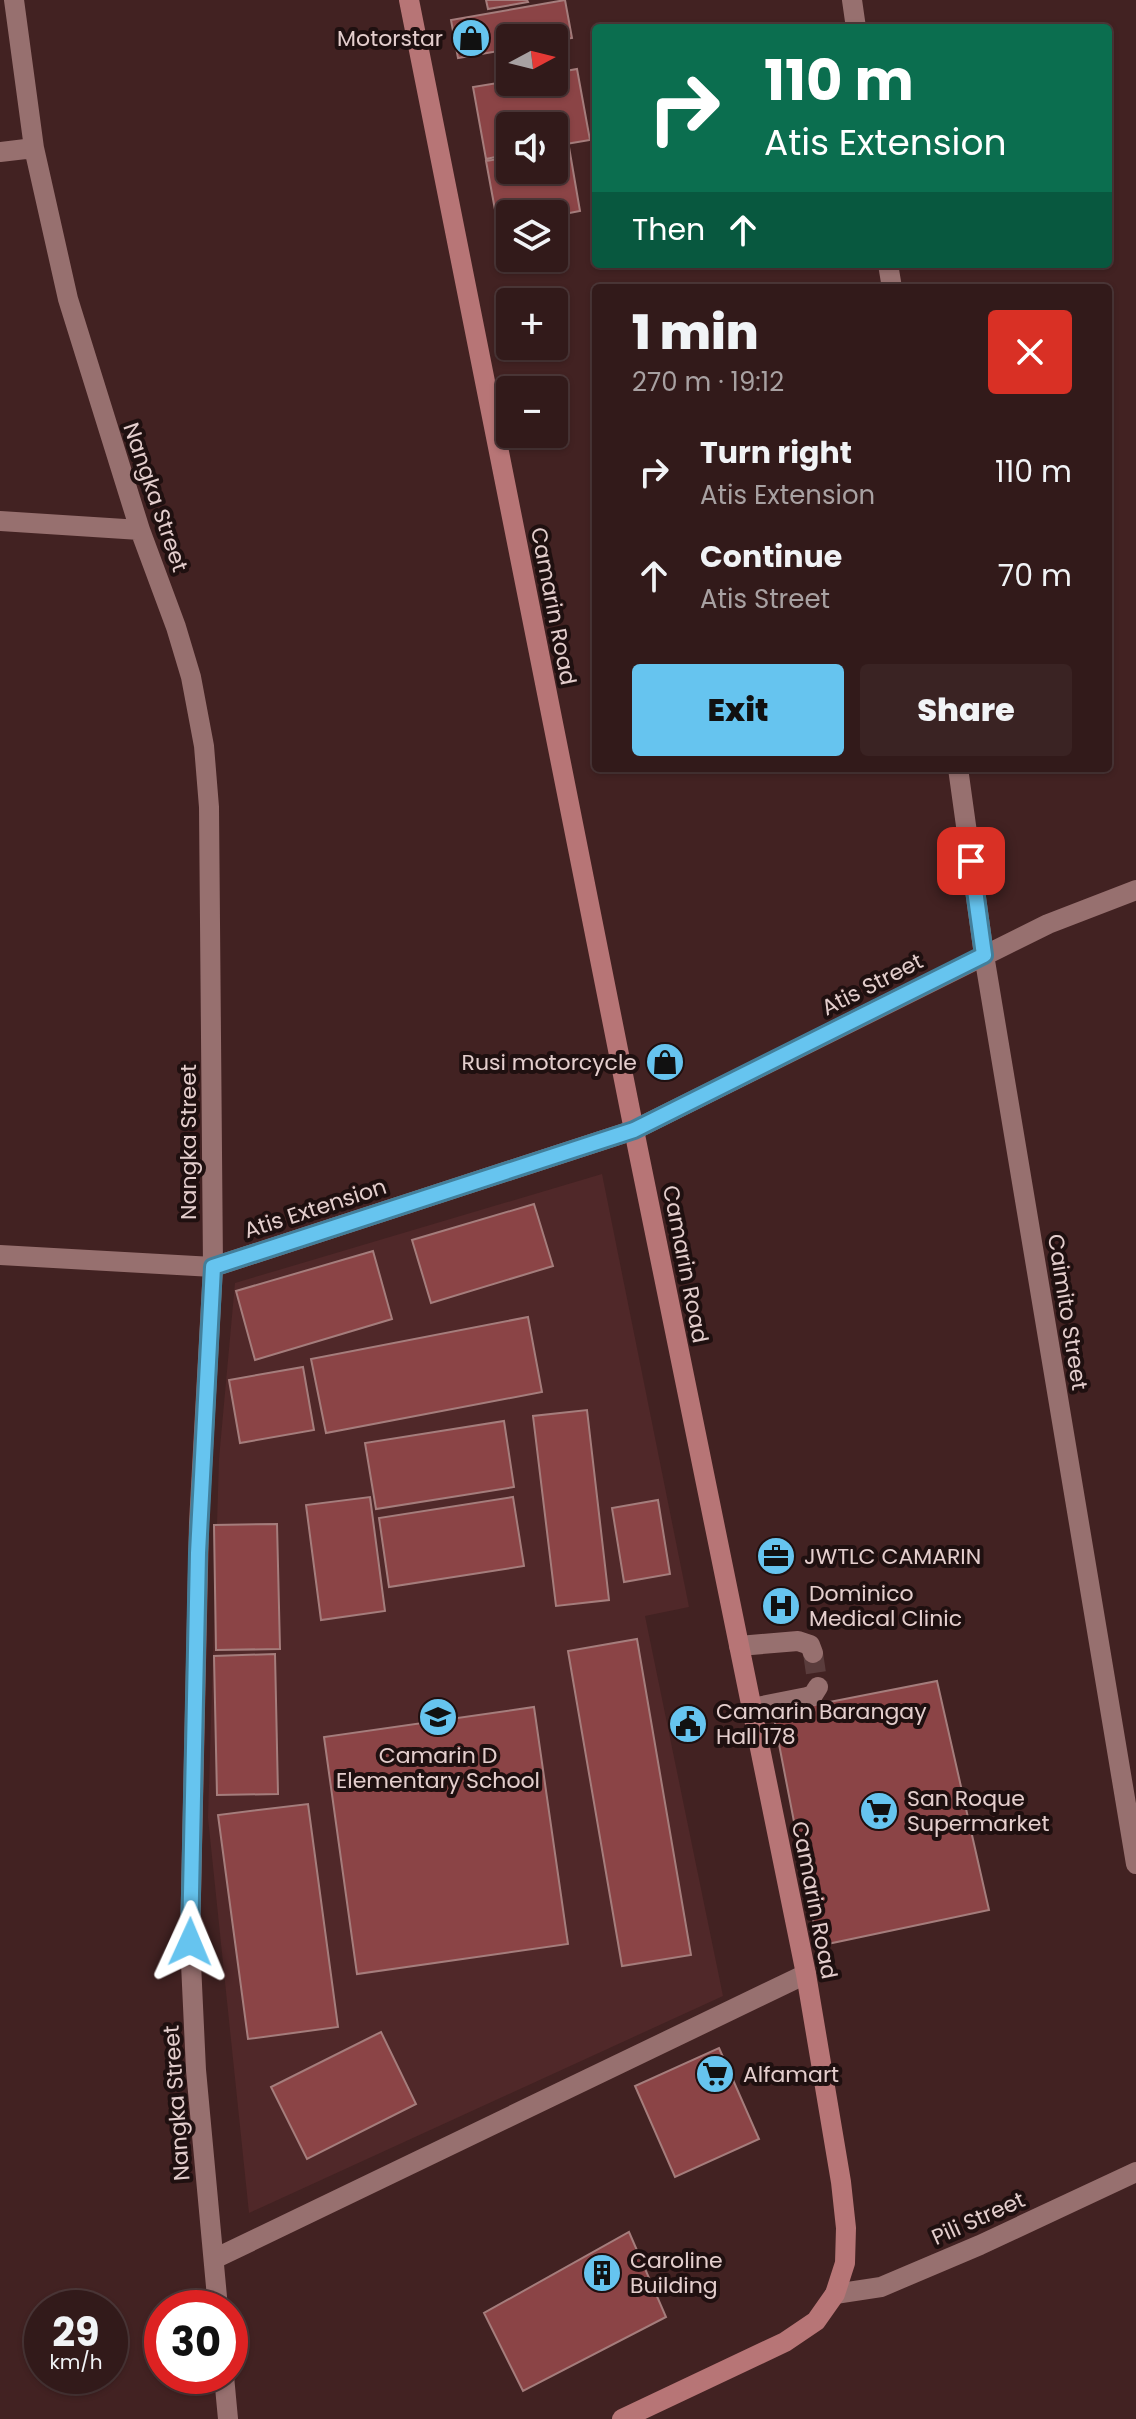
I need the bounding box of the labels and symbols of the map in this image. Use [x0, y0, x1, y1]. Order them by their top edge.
shop icon: Motorstar [450, 17, 492, 59]
place label: Motorstar [337, 23, 443, 54]
north arrow [496, 24, 568, 96]
street label: Nangka Street [116, 418, 196, 576]
street label: Camarin Road [523, 525, 584, 688]
pin [937, 827, 1005, 895]
street label: Atis Street [816, 946, 928, 1023]
shop icon: Rusi motorcycle [644, 1041, 686, 1083]
place label: Rusi motorcycle [462, 1047, 637, 1078]
street label: Nangka Street [173, 1064, 204, 1220]
street label: Atis Extension [240, 1171, 390, 1246]
street label: Camarin Road [655, 1183, 716, 1346]
street label: Caimito Street [1040, 1232, 1095, 1392]
office icon: JWTLC CAMARIN [755, 1535, 797, 1577]
place label: JWTLC CAMARIN [804, 1541, 981, 1572]
place label: Dominico Medical Clinic [809, 1578, 962, 1634]
hospital icon: Dominico Medical Clinic [760, 1585, 802, 1627]
school or university icon: Camarin D Elementary School [417, 1696, 459, 1738]
place label: Camarin Barangay Hall 178 [716, 1696, 927, 1752]
public building icon: Camarin Barangay Hall 178 [667, 1703, 709, 1745]
place label: Camarin D Elementary School [336, 1740, 540, 1796]
place label: San Roque Supermarket [907, 1783, 1049, 1839]
supermarket icon: San Roque Supermarket [858, 1790, 900, 1832]
street label: Camarin Road [784, 1819, 845, 1982]
position arrow [148, 1900, 232, 1984]
street label: Nangka Street [156, 2024, 197, 2182]
supermarket icon: Alfamart [694, 2053, 736, 2095]
place label: Alfamart [743, 2059, 839, 2090]
street label: Pili Street [927, 2184, 1030, 2253]
place label: Caroline Building [630, 2245, 723, 2301]
building icon: Caroline Building [581, 2252, 623, 2294]
speed limit sign: 30 [144, 2290, 248, 2394]

